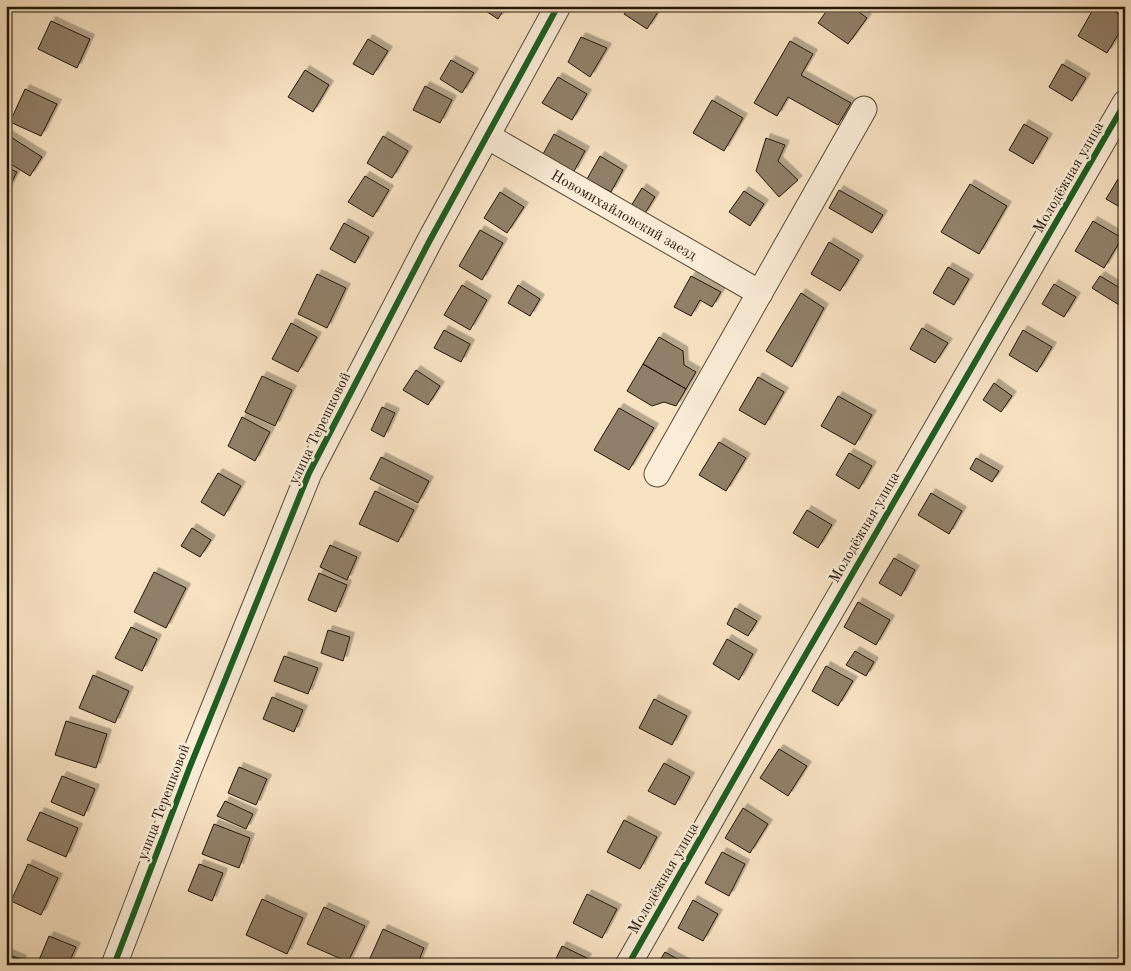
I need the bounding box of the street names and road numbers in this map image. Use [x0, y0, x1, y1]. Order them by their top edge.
street label: Молодёжная улица [1031, 119, 1107, 236]
street label: Новомихайловский заезд [548, 168, 699, 264]
street label: улица Терешковой [287, 370, 354, 487]
street label: Молодёжная улица [827, 469, 903, 586]
street label: улица Терешковой [135, 742, 193, 863]
street label: Молодёжная улица [626, 820, 702, 937]

